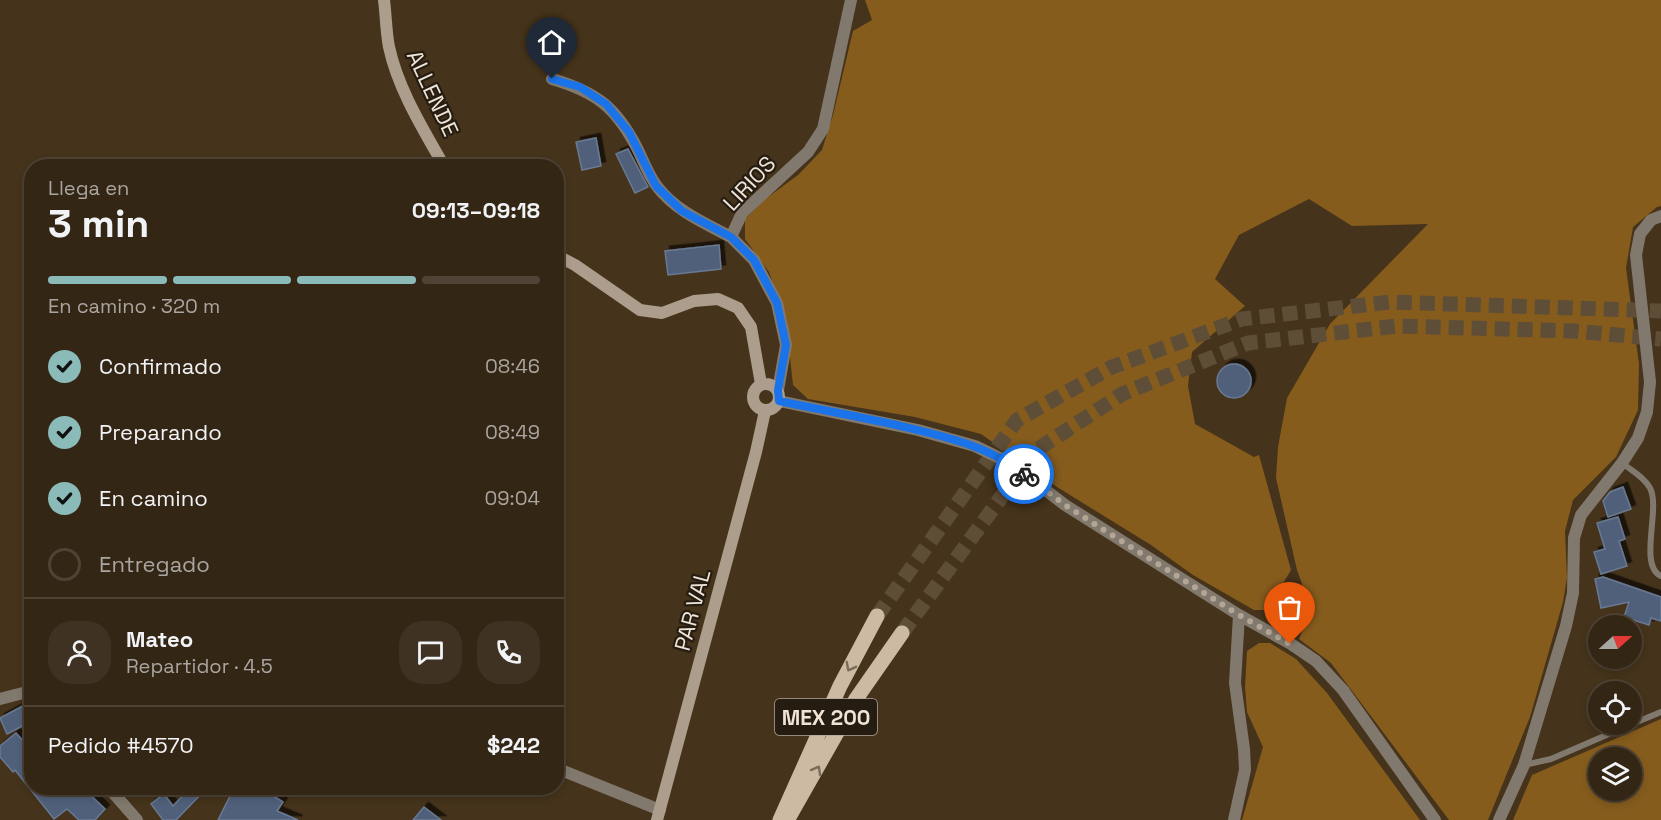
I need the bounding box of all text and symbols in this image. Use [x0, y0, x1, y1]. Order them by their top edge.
pin [526, 17, 577, 79]
icon: home [535, 26, 568, 59]
street label: ALLENDE [401, 45, 465, 141]
street label: LIRIOS [717, 150, 781, 216]
text: Llega en [48, 175, 129, 201]
text: 09:13–09:18 [412, 196, 540, 224]
text: 3 min [48, 199, 149, 248]
text: En camino · 320 m [48, 293, 220, 319]
icon: check [48, 350, 81, 383]
text: Confirmado [99, 352, 222, 380]
text: 08:46 [485, 353, 540, 379]
icon: check [48, 416, 81, 449]
text: Preparando [99, 418, 222, 446]
text: 08:49 [485, 419, 540, 445]
courier [994, 444, 1054, 504]
icon: bike [1008, 458, 1041, 491]
icon: check [48, 482, 81, 515]
text: En camino [99, 484, 208, 512]
text: 09:04 [485, 485, 540, 511]
text: Entregado [99, 550, 210, 578]
street label: PAR VAL [668, 566, 716, 654]
pin [1264, 582, 1315, 644]
icon: bag [1273, 591, 1306, 624]
north arrow [1588, 615, 1642, 669]
map controls [1588, 615, 1642, 801]
button: person [48, 621, 111, 684]
button: chat [399, 621, 462, 684]
button: phone [477, 621, 540, 684]
text: Mateo [126, 625, 193, 653]
text: Repartidor · 4.5 [126, 653, 273, 679]
one-way arrow [846, 661, 857, 672]
button: locate [1588, 681, 1642, 735]
road number: MEX 200 [775, 699, 877, 735]
text: Pedido #4570 [48, 731, 194, 759]
text: $242 [487, 731, 540, 759]
button: layers [1588, 747, 1642, 801]
one-way arrow [810, 766, 821, 776]

